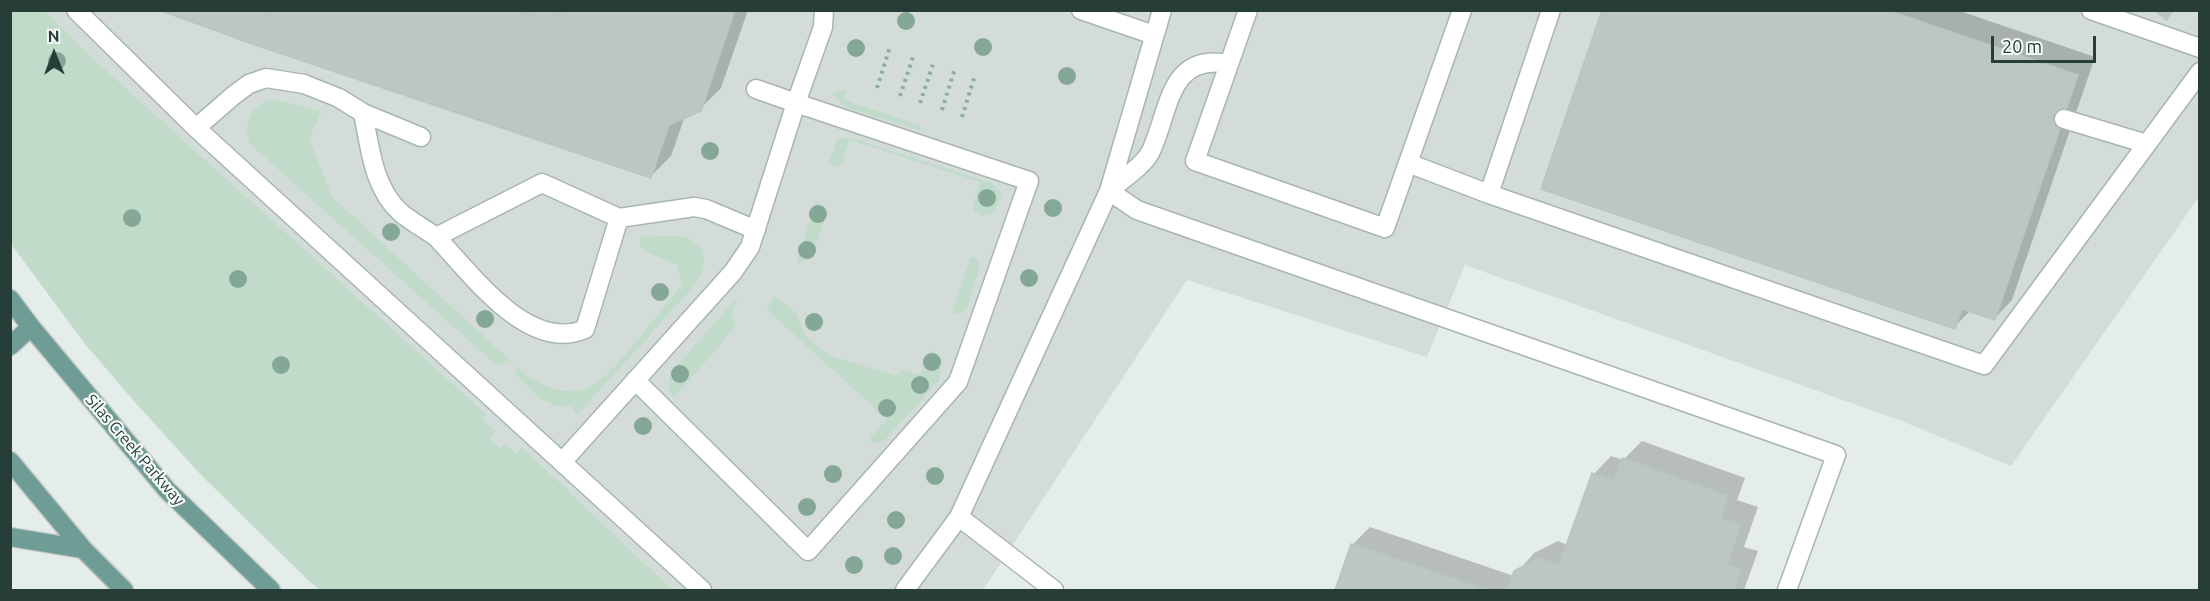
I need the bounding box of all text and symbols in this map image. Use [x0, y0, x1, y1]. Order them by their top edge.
north arrow [24, 24, 84, 84]
scale bar [1994, 24, 2099, 62]
text: N [48, 27, 60, 45]
text: 20 m [2002, 36, 2042, 56]
street label: Silas Creek Parkway [82, 391, 188, 509]

